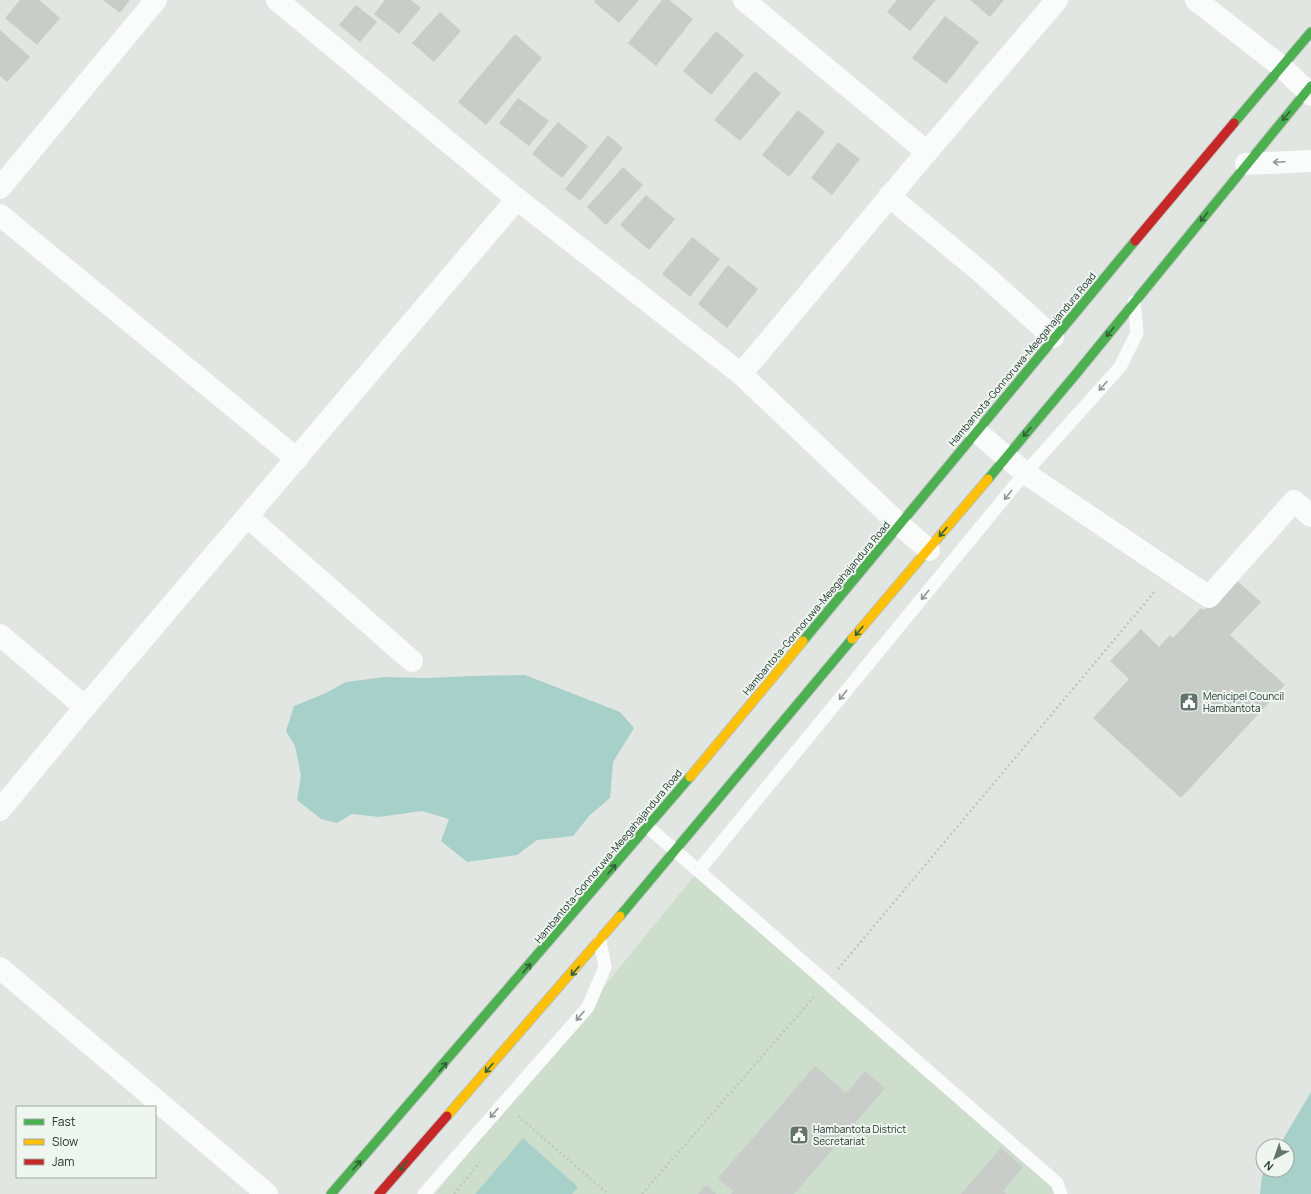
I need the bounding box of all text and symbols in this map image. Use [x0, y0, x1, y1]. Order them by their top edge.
one-way arrow [1282, 111, 1291, 122]
one-way arrow [1273, 159, 1286, 166]
one-way arrow [1199, 211, 1208, 222]
street label: Hambantota-Gonnoruwa-Meegahajandura Road [945, 269, 1099, 449]
one-way arrow [1105, 327, 1114, 338]
one-way arrow [1098, 381, 1107, 392]
one-way arrow [1022, 427, 1031, 438]
one-way arrow [1003, 489, 1012, 500]
street label: Hambantota-Gonnoruwa-Meegahajandura Road [739, 518, 893, 698]
one-way arrow [939, 527, 948, 538]
one-way arrow [921, 590, 930, 600]
one-way arrow [855, 626, 864, 637]
place label: Menicipel Council Hambantota [1203, 689, 1284, 715]
one-way arrow [838, 690, 847, 701]
public building icon: Menicipel Council Hambantota [1178, 691, 1200, 713]
street label: Hambantota-Gonnoruwa-Meegahajandura Road [531, 766, 685, 946]
one-way arrow [607, 864, 616, 875]
one-way arrow [523, 963, 532, 973]
one-way arrow [570, 965, 579, 976]
one-way arrow [576, 1011, 585, 1021]
one-way arrow [438, 1061, 447, 1072]
one-way arrow [484, 1063, 493, 1074]
legend [16, 1106, 156, 1178]
one-way arrow [490, 1108, 499, 1119]
text: Fast [52, 1113, 76, 1130]
place label: Hambantota District Secretariat [813, 1122, 906, 1148]
public building icon: Hambantota District Secretariat [788, 1124, 810, 1146]
text: Slow [52, 1133, 78, 1150]
north arrow [1255, 1138, 1295, 1178]
text: Jam [52, 1153, 74, 1170]
text: N [1260, 1158, 1276, 1174]
one-way arrow [352, 1160, 361, 1170]
one-way arrow [399, 1161, 408, 1172]

